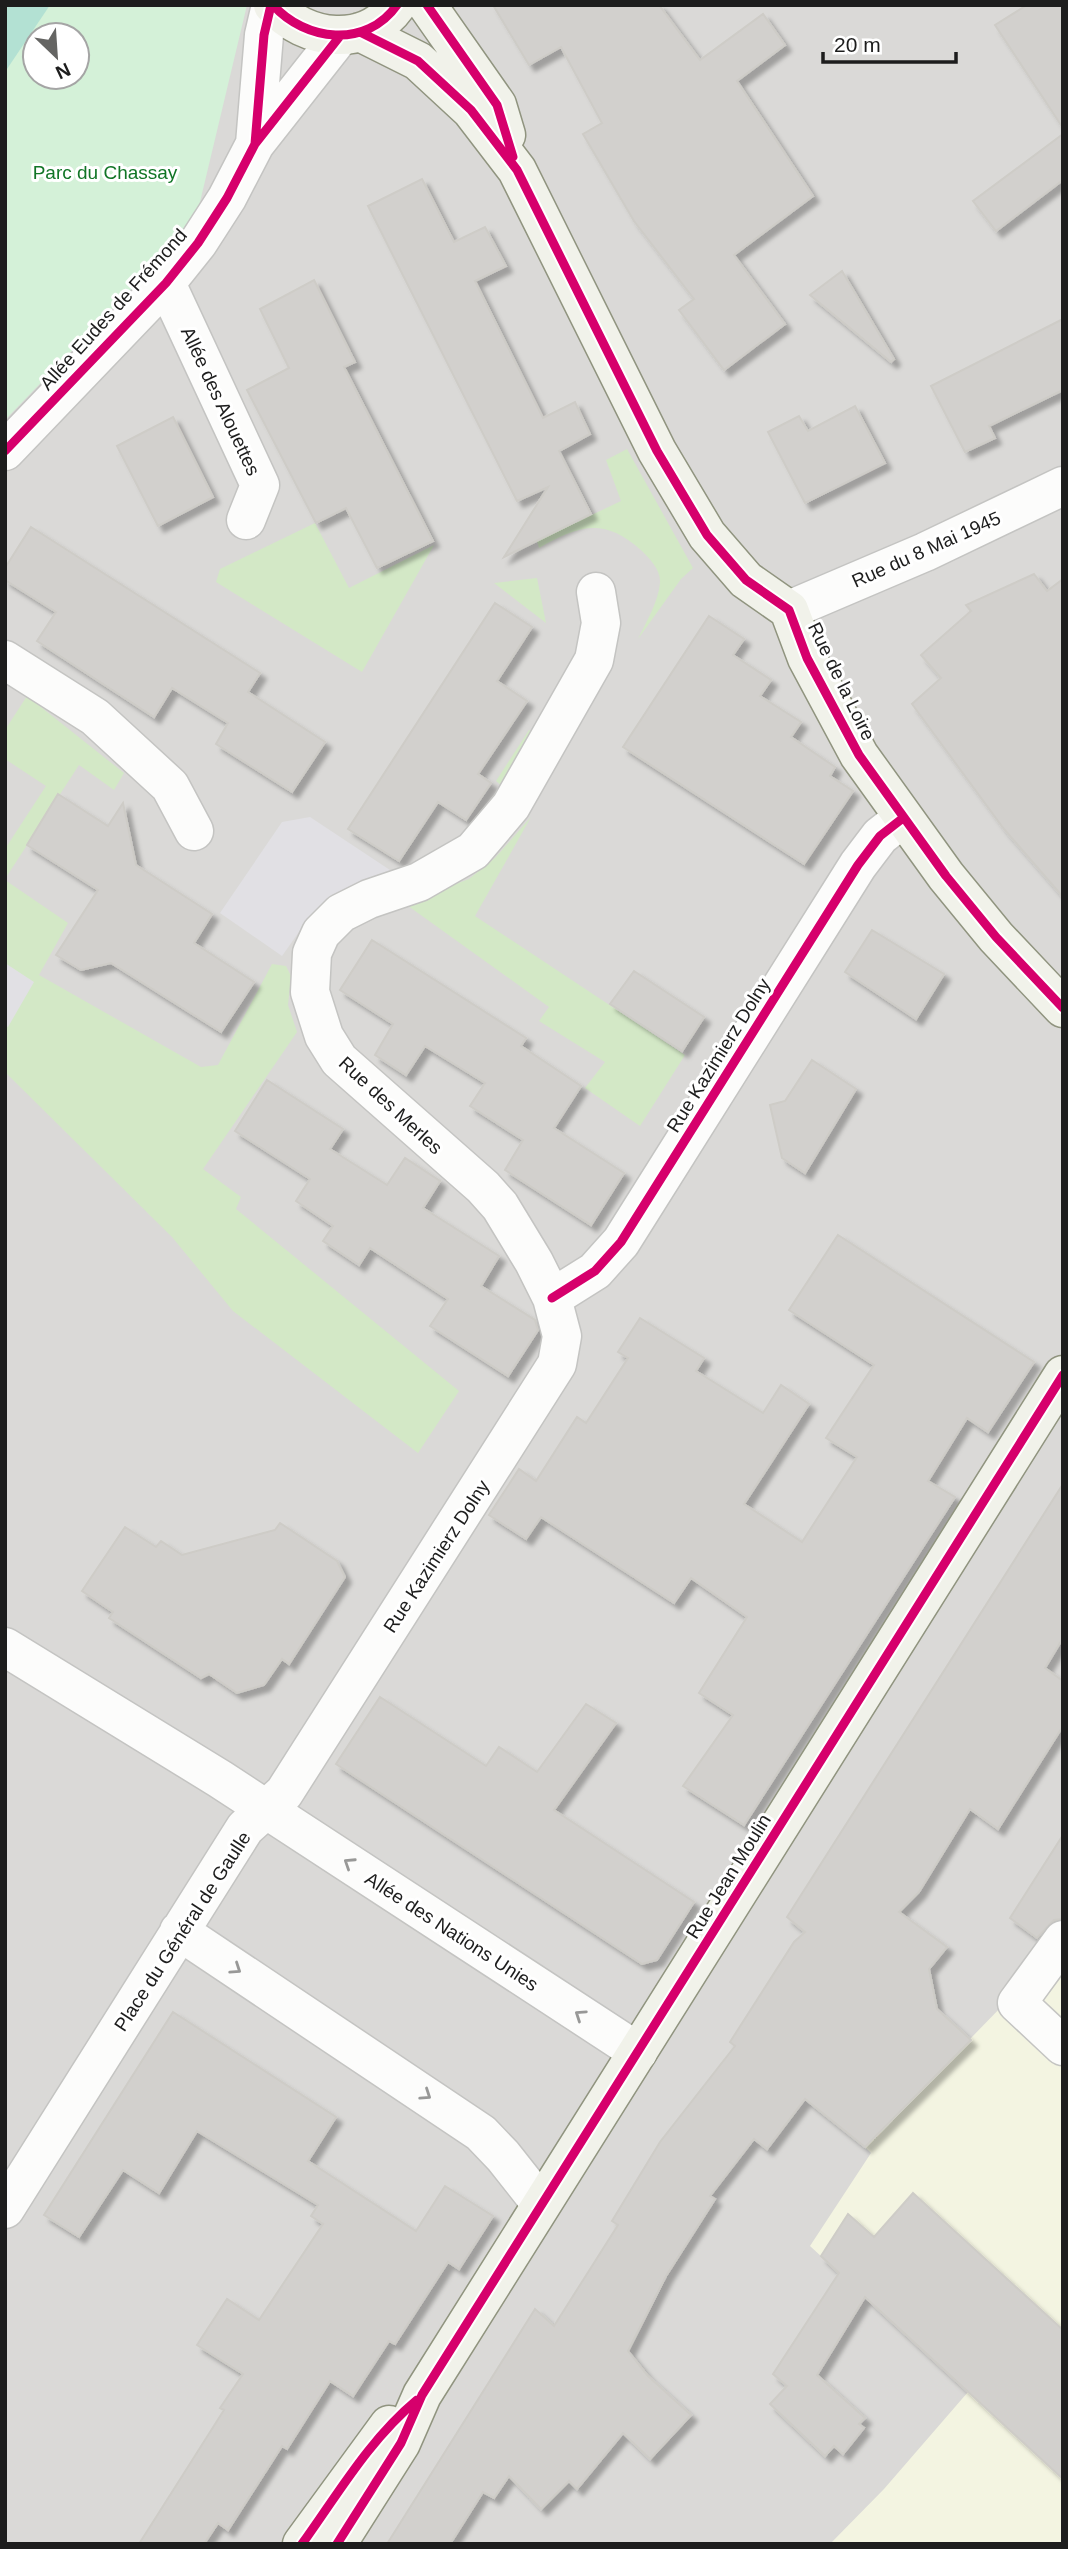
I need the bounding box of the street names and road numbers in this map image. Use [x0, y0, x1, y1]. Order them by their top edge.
street label: Allée Eudes de Frémond [36, 225, 191, 394]
street label: Allée des Alouettes [177, 324, 264, 479]
street label: Rue du 8 Mai 1945 [849, 507, 1004, 592]
street label: Rue de la Loire [804, 619, 879, 744]
street label: Rue Kazimierz Dolny [663, 974, 775, 1136]
street label: Rue des Merles [335, 1052, 446, 1158]
street label: Rue Kazimierz Dolny [379, 1476, 494, 1636]
street label: Rue Jean Moulin [682, 1810, 775, 1942]
street label: Place du Général de Gaulle [110, 1828, 255, 2035]
street label: Allée des Nations Unies [361, 1868, 542, 1995]

